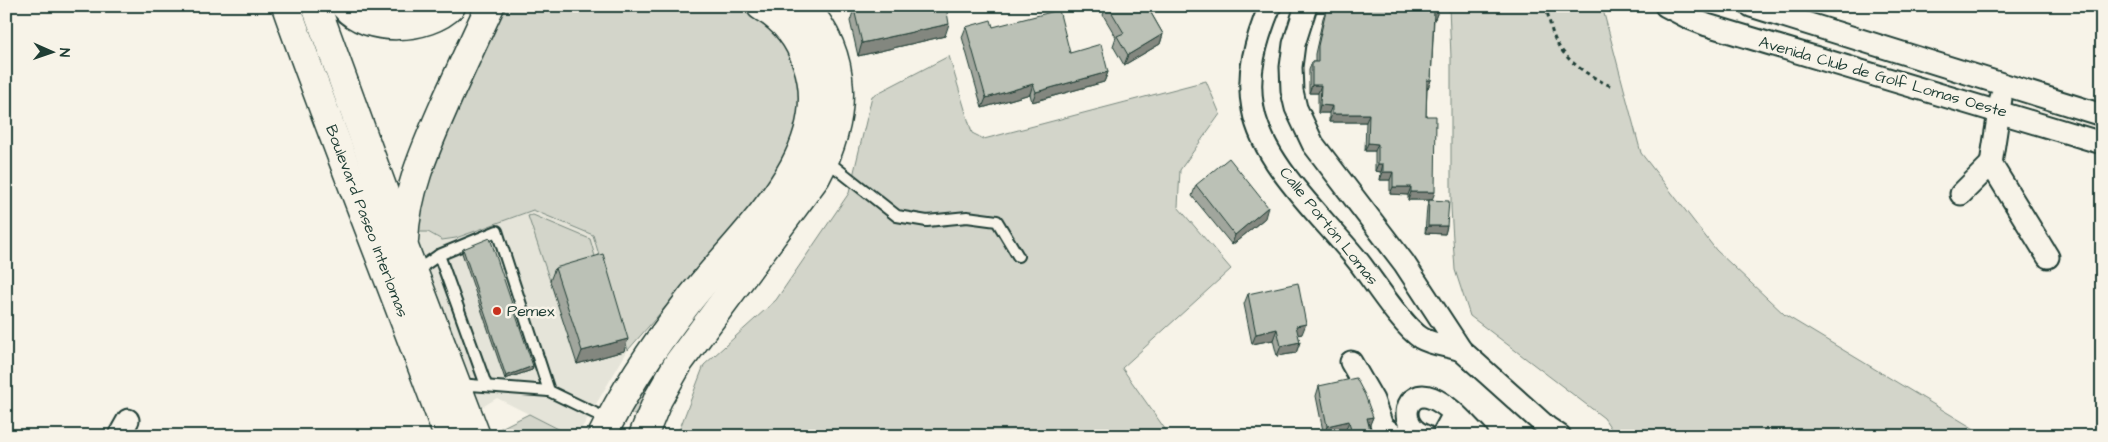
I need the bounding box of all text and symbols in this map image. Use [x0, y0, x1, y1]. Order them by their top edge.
north arrow [28, 28, 78, 78]
street label: Avenida Club de Golf Lomas Oeste [1756, 31, 2010, 123]
text: N [54, 48, 74, 57]
street label: Boulevard Paseo Interlomas [320, 122, 414, 320]
street label: Calle Portón Lomas [1274, 162, 1384, 290]
place label: Pemex [507, 300, 555, 322]
marker: Pemex [491, 305, 503, 317]

